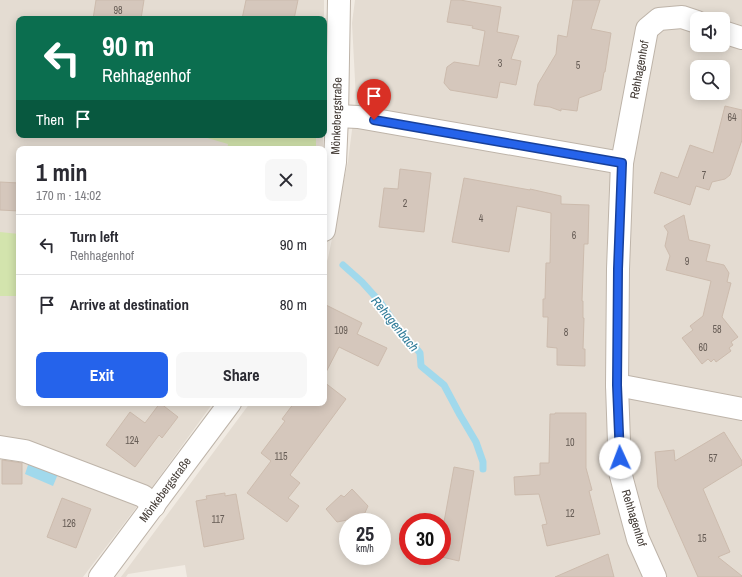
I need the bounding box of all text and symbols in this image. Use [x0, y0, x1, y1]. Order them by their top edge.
house number: 98 [113, 4, 123, 17]
map controls [690, 12, 730, 100]
button: sound [690, 12, 730, 52]
text: 90 m [102, 27, 154, 65]
icon: left [36, 32, 88, 84]
street label: Rehhagenhof [626, 39, 653, 100]
house number: 3 [498, 57, 503, 70]
house number: 5 [576, 59, 581, 72]
button: search [690, 60, 730, 100]
text: Rehhagenhof [102, 63, 191, 88]
street label: Mönkebergstraße [327, 77, 346, 155]
pin [357, 79, 391, 120]
icon: arrive [363, 85, 385, 107]
icon: arrive [72, 108, 94, 130]
text: Then [36, 109, 64, 130]
house number: 64 [727, 111, 737, 124]
text: 1 min [36, 156, 87, 188]
button: close [265, 159, 307, 201]
house number: 7 [702, 169, 707, 182]
text: 170 m · 14:02 [36, 187, 101, 204]
house number: 2 [403, 197, 408, 210]
house number: 4 [479, 212, 484, 225]
text: Turn left [70, 226, 118, 247]
house number: 6 [572, 229, 577, 242]
icon: left [36, 234, 58, 256]
text: 90 m [280, 234, 307, 255]
text: Rehhagenhof [70, 247, 134, 264]
house number: 9 [685, 255, 690, 268]
water label: Rehagenbach [368, 293, 423, 355]
icon: arrive [36, 294, 58, 316]
text: Arrive at destination [70, 294, 189, 315]
text: 80 m [280, 294, 307, 315]
house number: 58 [712, 323, 722, 336]
house number: 109 [334, 324, 348, 337]
house number: 8 [564, 326, 569, 339]
house number: 60 [698, 341, 708, 354]
button: Exit [36, 352, 168, 398]
button: Share [176, 352, 307, 398]
house number: 124 [125, 434, 139, 447]
house number: 10 [565, 436, 575, 449]
position arrow [599, 437, 641, 479]
house number: 115 [274, 450, 288, 463]
house number: 57 [708, 452, 718, 465]
street label: Mönkebergstraße [136, 454, 195, 525]
street label: Rehhagenhof [618, 487, 650, 549]
house number: 12 [565, 507, 575, 520]
house number: 117 [211, 513, 225, 526]
speed limit sign: 30 [399, 513, 451, 565]
house number: 126 [62, 517, 76, 530]
text: 25 [356, 520, 374, 547]
house number: 15 [697, 532, 707, 545]
text: km/h [356, 542, 374, 555]

